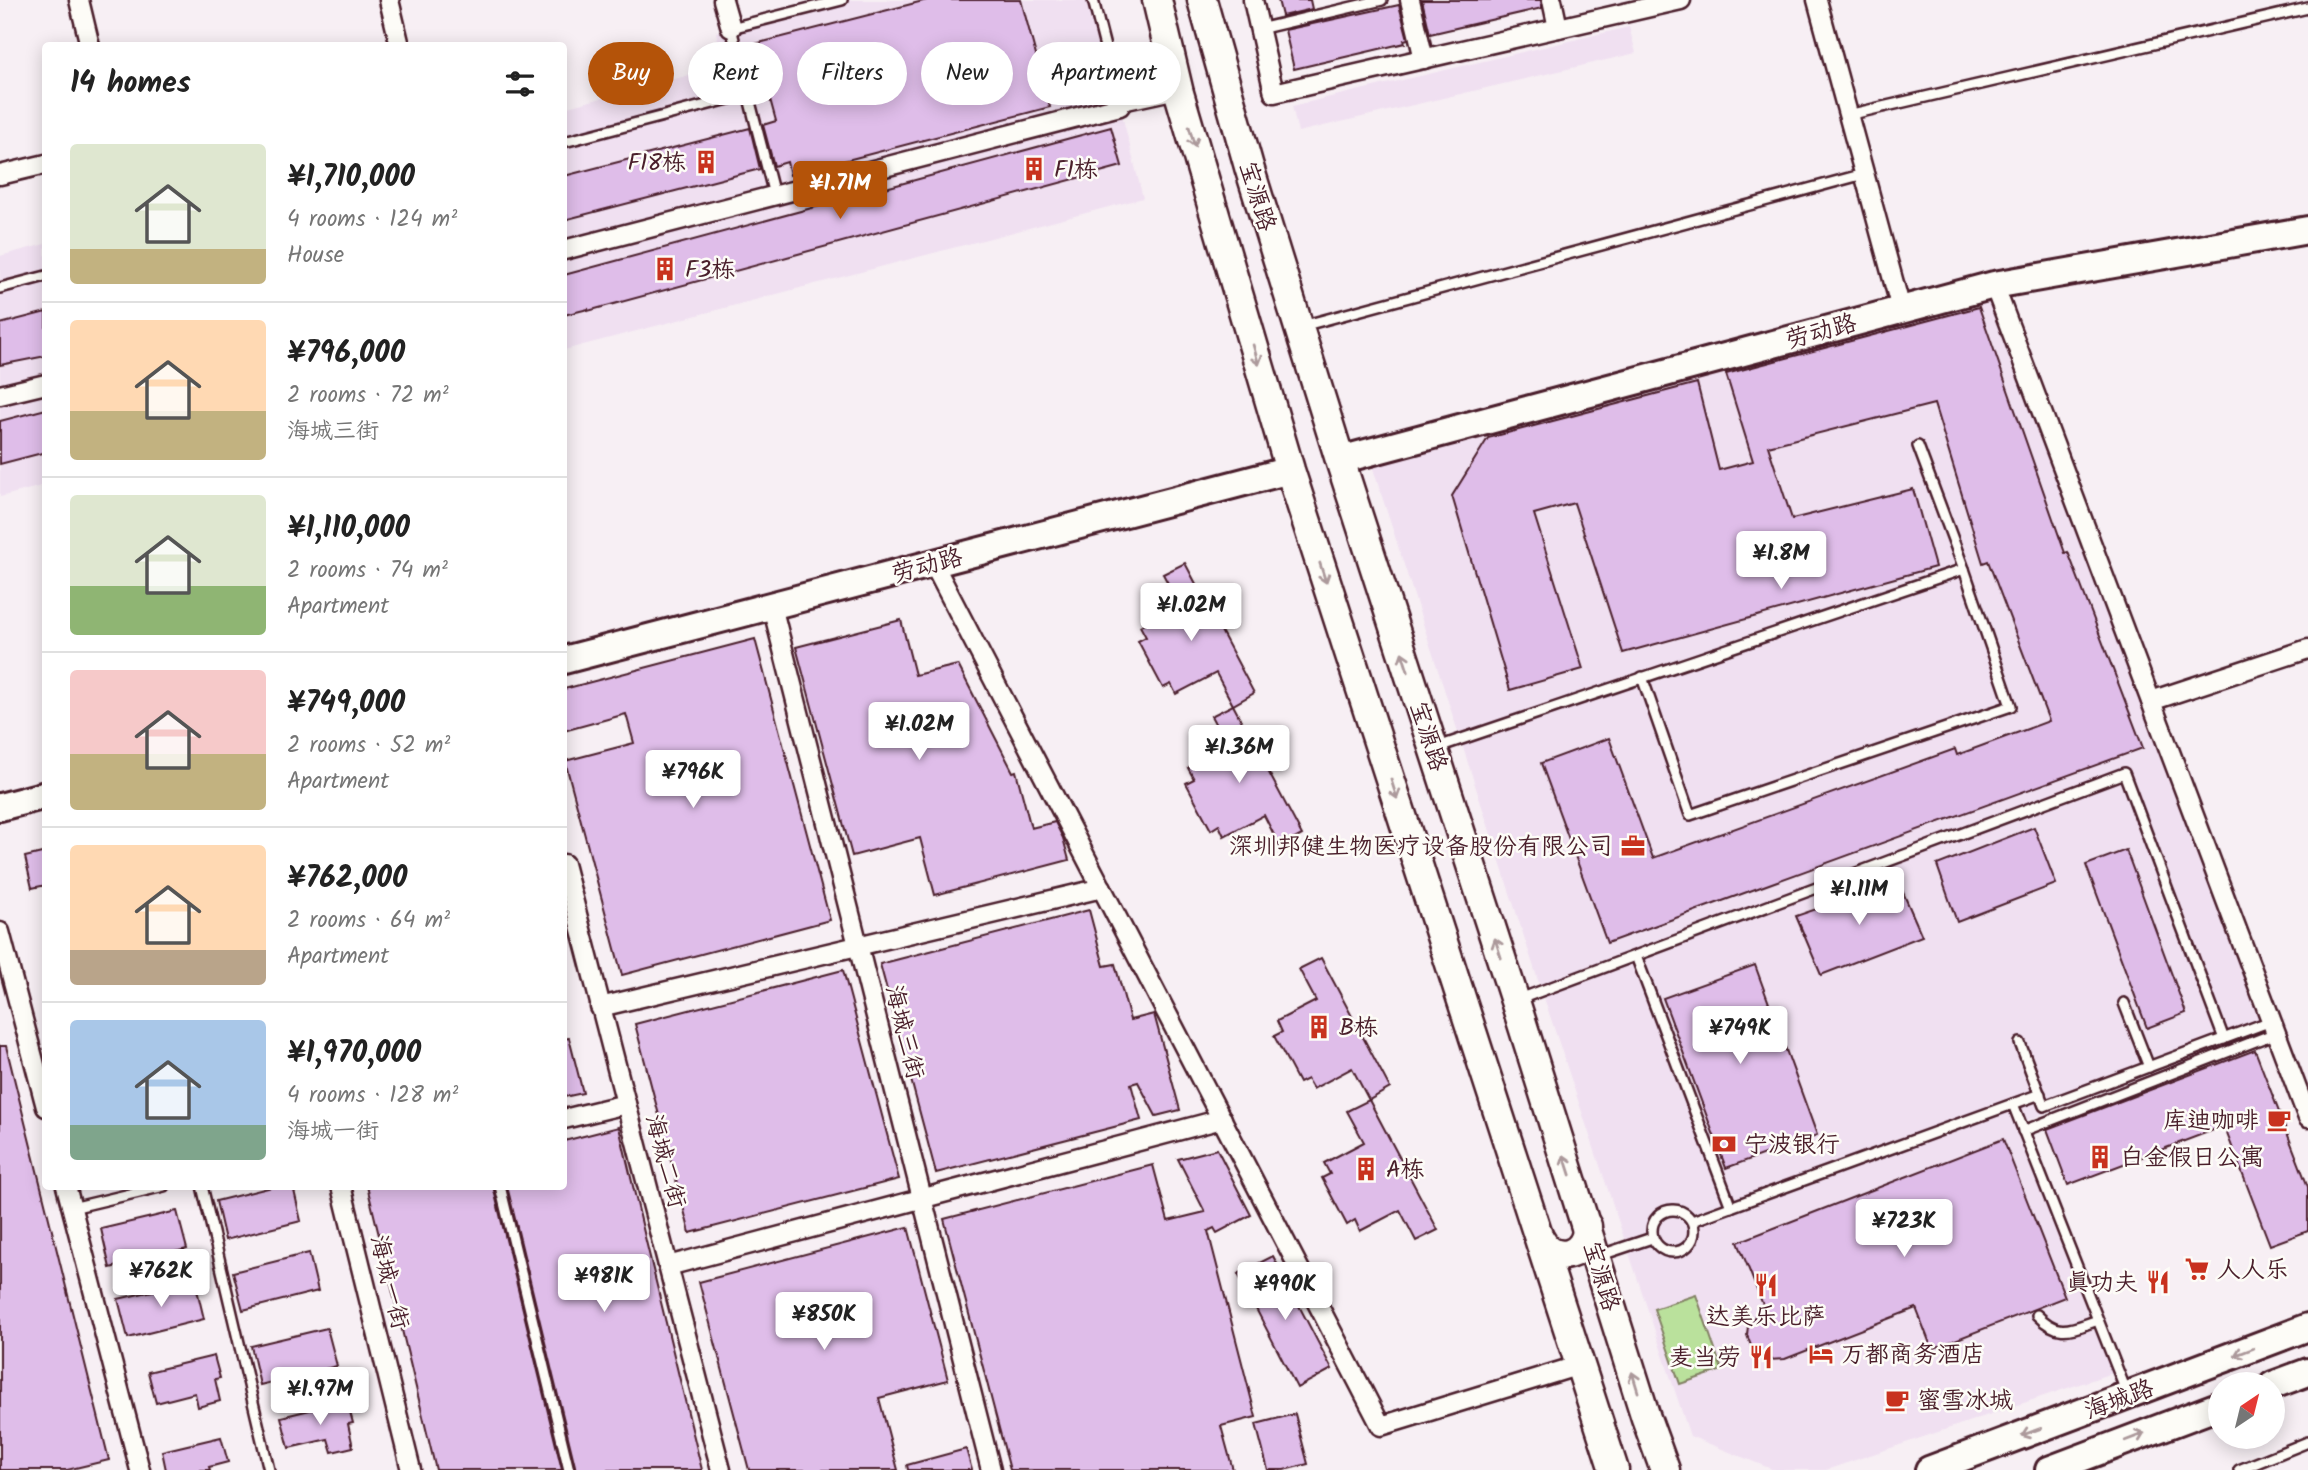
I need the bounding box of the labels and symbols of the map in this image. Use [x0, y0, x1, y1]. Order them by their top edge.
one-way arrow [1187, 126, 1200, 148]
place label: F18栋 [627, 144, 686, 183]
building icon: F18栋 [692, 148, 720, 176]
place label: F1栋 [1054, 151, 1098, 190]
building icon: F1栋 [1020, 155, 1048, 183]
street label: 宝源路 [1227, 156, 1286, 237]
pin: ¥1.71M [783, 162, 897, 221]
place label: F3栋 [685, 251, 735, 290]
building icon: F3栋 [651, 255, 679, 283]
street label: 劳动路 [1782, 304, 1861, 361]
one-way arrow [1251, 344, 1264, 366]
pin: ¥1.8M [1732, 532, 1830, 591]
street label: 劳动路 [888, 538, 967, 595]
one-way arrow [1318, 561, 1331, 583]
pin: ¥1.02M [1134, 584, 1248, 643]
one-way arrow [1398, 651, 1411, 673]
street label: 宝源路 [1398, 696, 1457, 777]
pin: ¥1.02M [862, 702, 976, 762]
pin: ¥1.36M [1182, 726, 1296, 785]
pin: ¥796K [644, 750, 742, 810]
one-way arrow [1388, 778, 1401, 800]
place label: 深圳邦健生物医疗设备股份有限公司 [1229, 828, 1613, 867]
office icon: 深圳邦健生物医疗设备股份有限公司 [1619, 832, 1647, 860]
pin: ¥1.11M [1802, 867, 1916, 927]
one-way arrow [1491, 938, 1503, 960]
street label: 海城三街 [873, 981, 934, 1084]
pin: ¥749K [1691, 1006, 1789, 1066]
place label: B栋 [1339, 1009, 1378, 1048]
building icon: B栋 [1305, 1013, 1333, 1041]
place label: 库迪咖啡 [2163, 1102, 2259, 1141]
cafe icon: 库迪咖啡 [2265, 1106, 2293, 1134]
street label: 海城二街 [633, 1110, 696, 1213]
place label: 宁波银行 [1744, 1126, 1840, 1165]
bank icon: 宁波银行 [1710, 1130, 1738, 1158]
place label: 白金假日公寓 [2120, 1139, 2264, 1178]
building icon: 白金假日公寓 [2086, 1143, 2114, 1171]
place label: A栋 [1386, 1151, 1425, 1190]
one-way arrow [1560, 1154, 1573, 1176]
building icon: A栋 [1352, 1155, 1380, 1183]
pin: ¥723K [1855, 1200, 1953, 1259]
street label: 海城一街 [358, 1231, 419, 1334]
street label: 宝源路 [1571, 1236, 1630, 1317]
pin: ¥762K [112, 1250, 210, 1309]
place label: 人人乐 [2217, 1251, 2289, 1290]
pin: ¥981K [555, 1254, 653, 1314]
supermarket icon: 人人乐 [2183, 1255, 2211, 1283]
pin: ¥990K [1236, 1262, 1334, 1322]
place label: 真功夫 [2066, 1264, 2138, 1303]
restaurant icon: 真功夫 [2144, 1268, 2172, 1296]
restaurant icon: 达美乐比萨 [1752, 1271, 1780, 1299]
pin: ¥850K [775, 1292, 873, 1352]
place label: 达美乐比萨 [1706, 1298, 1826, 1337]
place label: 万都商务酒店 [1841, 1336, 1985, 1375]
place label: 麦当劳 [1669, 1339, 1741, 1378]
hotel icon: 万都商务酒店 [1807, 1340, 1835, 1368]
restaurant icon: 麦当劳 [1747, 1343, 1775, 1371]
one-way arrow [2234, 1346, 2256, 1359]
pin: ¥1.97M [263, 1368, 377, 1427]
street label: 海城路 [2079, 1369, 2160, 1432]
one-way arrow [1628, 1372, 1641, 1394]
north arrow [2208, 1372, 2286, 1449]
place label: 蜜雪冰城 [1917, 1382, 2013, 1421]
cafe icon: 蜜雪冰城 [1883, 1386, 1911, 1414]
one-way arrow [2021, 1427, 2043, 1439]
one-way arrow [2124, 1430, 2146, 1442]

